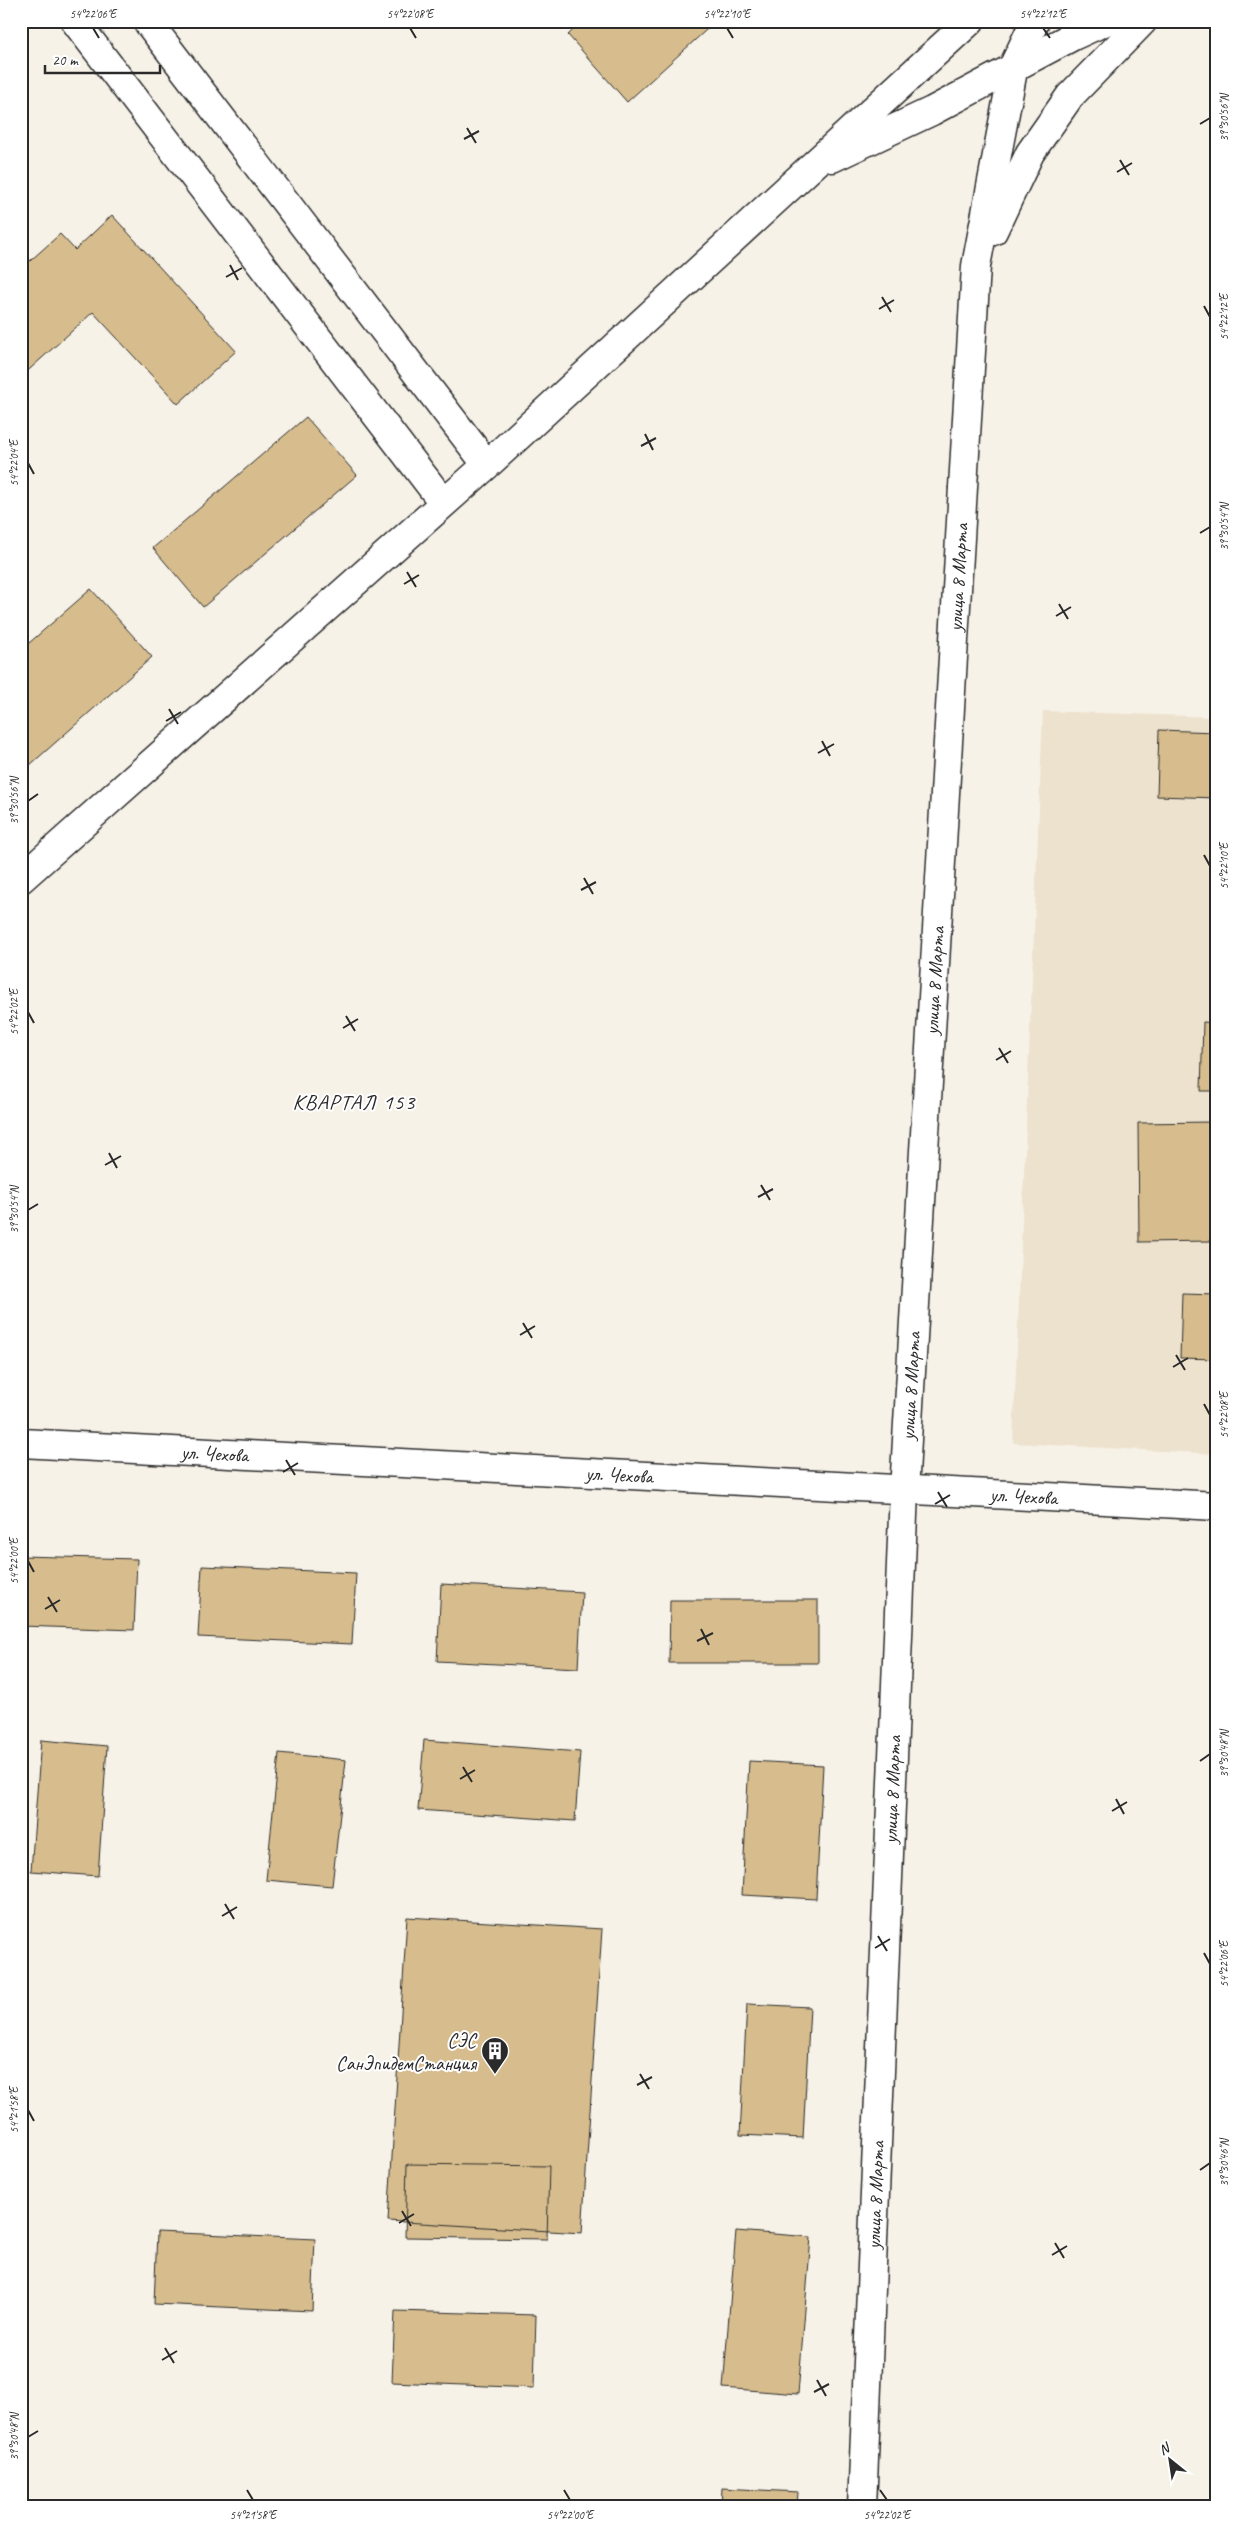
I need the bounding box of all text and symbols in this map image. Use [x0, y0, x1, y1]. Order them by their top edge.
text: 54°22'06"E [70, 6, 118, 22]
text: 54°22'08"E [387, 6, 435, 22]
text: 54°22'10"E [704, 6, 752, 22]
text: 54°22'12"E [1020, 6, 1068, 22]
scale bar [45, 42, 160, 74]
text: 20 m [52, 51, 79, 70]
text: 39°30'56"N [1216, 93, 1232, 142]
text: 54°22'12"E [1216, 292, 1232, 340]
text: 54°22'04"E [6, 438, 22, 486]
text: 39°30'54"N [1216, 502, 1232, 551]
street label: улица 8 Марта [942, 521, 974, 633]
text: 39°30'56"N [6, 776, 22, 825]
text: 54°22'10"E [1216, 841, 1232, 889]
street label: улица 8 Марта [919, 924, 950, 1036]
text: 54°22'02"E [6, 987, 22, 1035]
district label: КВАРТАЛ 153 [293, 1088, 416, 1116]
text: 39°30'54"N [6, 1185, 22, 1234]
street label: улица 8 Марта [895, 1329, 926, 1442]
text: 54°22'08"E [1216, 1390, 1232, 1438]
street label: ул. Чехова [179, 1439, 251, 1468]
street label: ул. Чехова [584, 1461, 655, 1489]
street label: ул. Чехова [988, 1482, 1060, 1511]
text: 54°22'00"E [6, 1536, 22, 1584]
text: 39°30'48"N [1216, 1729, 1232, 1778]
street label: улица 8 Марта [877, 1733, 907, 1845]
text: 54°22'06"E [1216, 1939, 1232, 1987]
place label: СЭС СанЭпидемСтанция [336, 2028, 478, 2076]
building icon: СЭС СанЭпидемСтанция [480, 2036, 510, 2075]
text: 54°21'58"E [6, 2085, 22, 2133]
text: 39°30'46"N [1216, 2138, 1232, 2187]
street label: улица 8 Марта [861, 2139, 890, 2251]
text: 39°30'48"N [6, 2412, 22, 2461]
north arrow [1146, 2436, 1196, 2486]
text: N [1156, 2438, 1174, 2459]
text: 54°21'58"E [230, 2507, 278, 2523]
text: 54°22'00"E [547, 2507, 595, 2523]
text: 54°22'02"E [864, 2507, 912, 2523]

